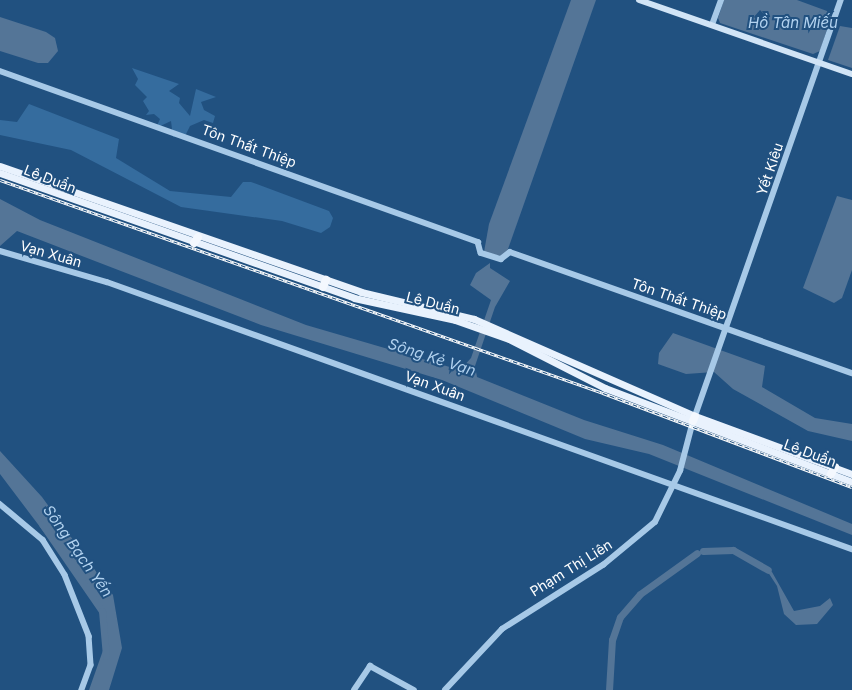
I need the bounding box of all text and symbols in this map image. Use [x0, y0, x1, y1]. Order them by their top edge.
water label: Hồ Tân Miếu [748, 14, 838, 32]
street label: Tôn Thất Thiệp [199, 121, 299, 171]
street label: Yết Kiêu [753, 140, 787, 198]
street label: Lê Duẩn [22, 161, 78, 197]
street label: Vạn Xuân [18, 237, 84, 271]
street label: Tôn Thất Thiệp [629, 275, 729, 323]
street label: Lê Duẩn [405, 288, 461, 318]
water label: Sông Kẻ Vạn [386, 334, 478, 380]
street label: Vạn Xuân [403, 367, 467, 405]
street label: Lê Duẩn [782, 436, 838, 470]
water label: Sông Bạch Yến [40, 502, 116, 600]
street label: Phạm Thị Liên [527, 536, 615, 600]

